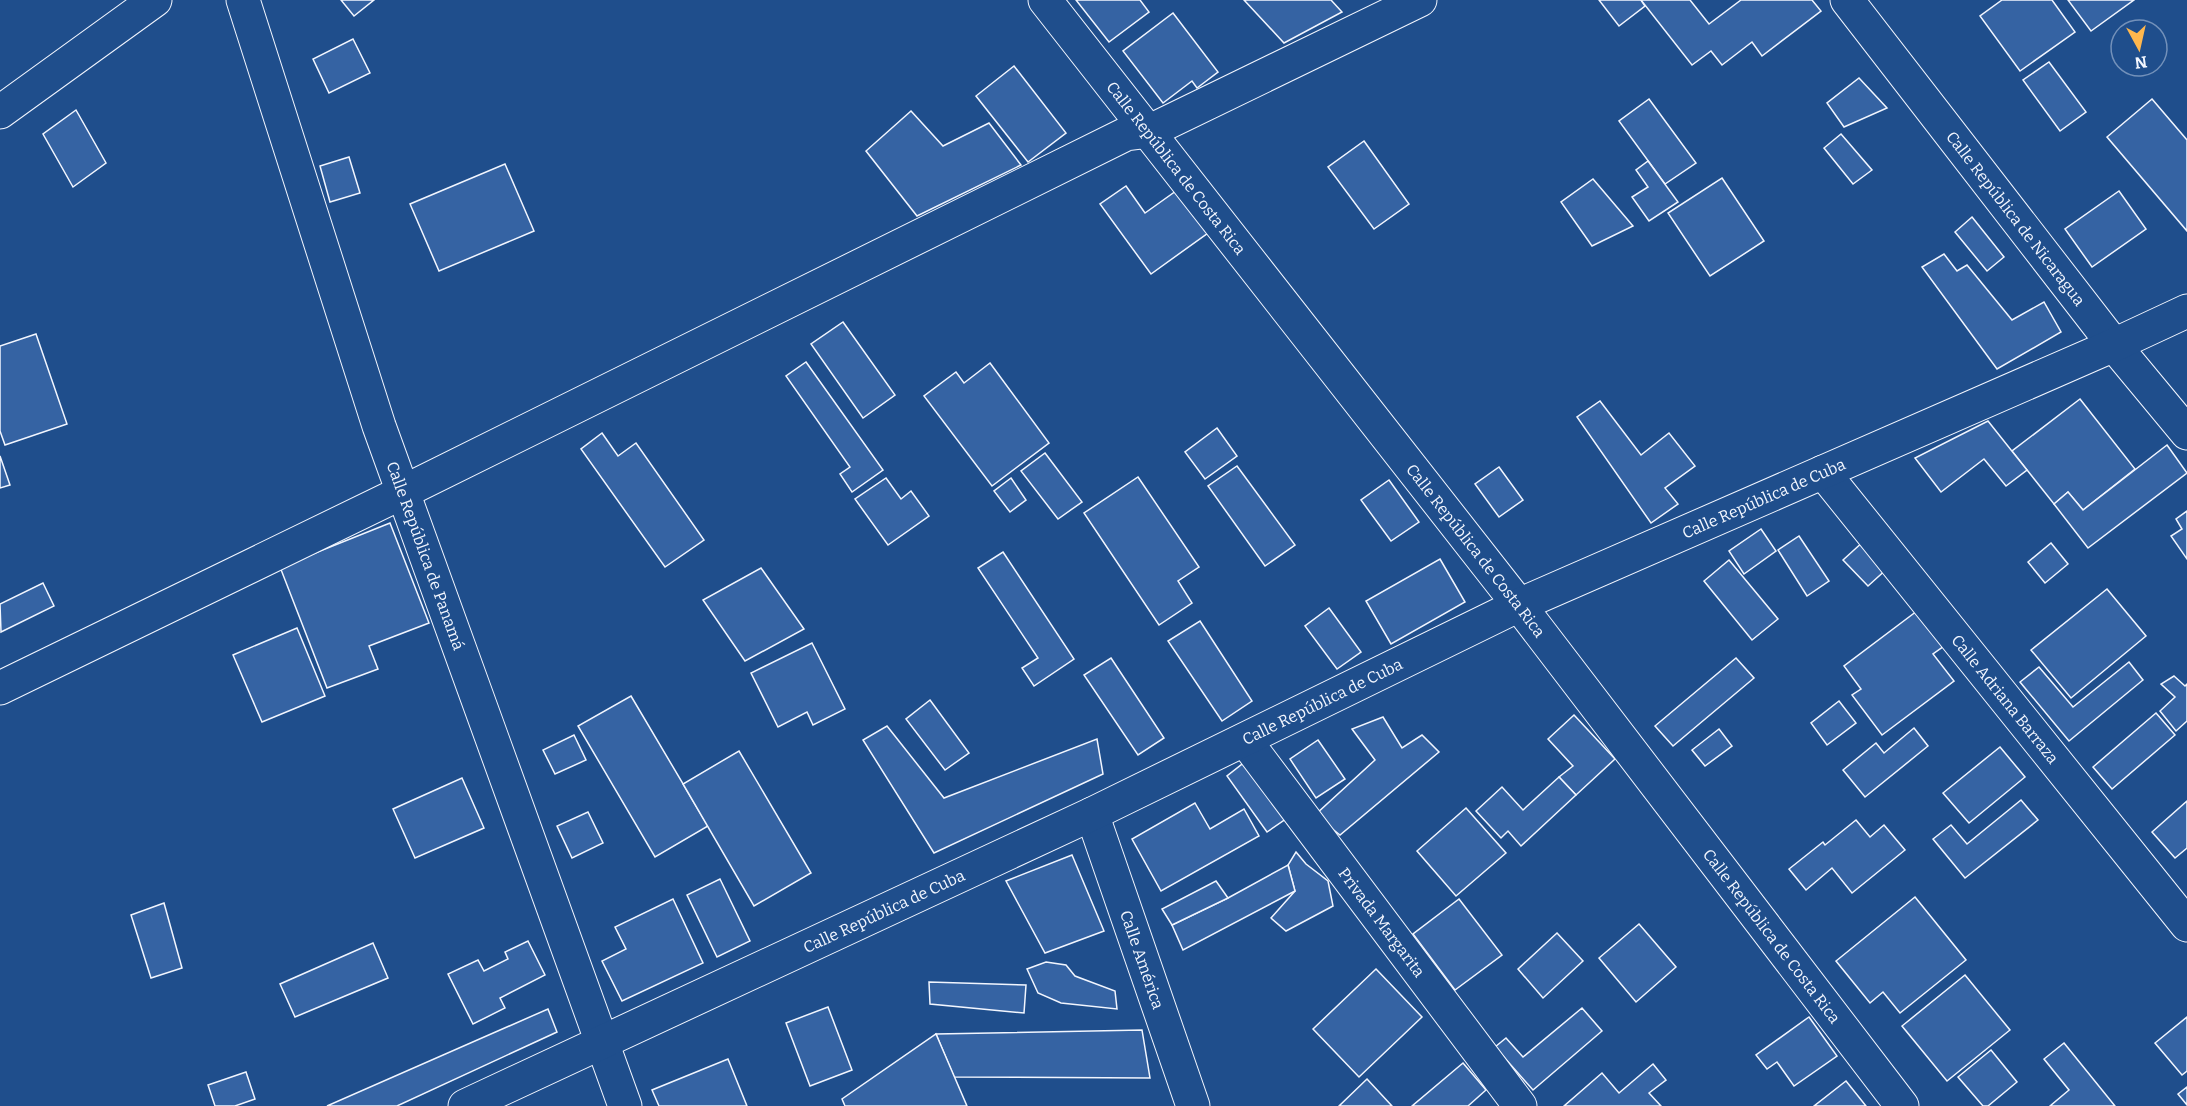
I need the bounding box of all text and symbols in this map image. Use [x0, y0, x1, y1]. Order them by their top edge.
north arrow [2109, 18, 2169, 78]
text: N [2134, 52, 2148, 73]
street label: Calle República de Costa Rica [1103, 77, 1250, 258]
street label: Calle República de Nicaragua [1942, 127, 2090, 309]
street label: Calle República de Cuba [1679, 454, 1848, 542]
street label: Calle República de Panamá [383, 459, 469, 653]
street label: Calle República de Costa Rica [1402, 460, 1550, 641]
street label: Calle Adriana Barraza [1948, 630, 2063, 767]
street label: Calle República de Cuba [1239, 654, 1406, 749]
street label: Calle República de Costa Rica [1699, 845, 1845, 1027]
street label: Privada Margarita [1335, 864, 1429, 981]
street label: Calle República de Cuba [800, 865, 968, 957]
street label: Calle América [1116, 908, 1168, 1012]

